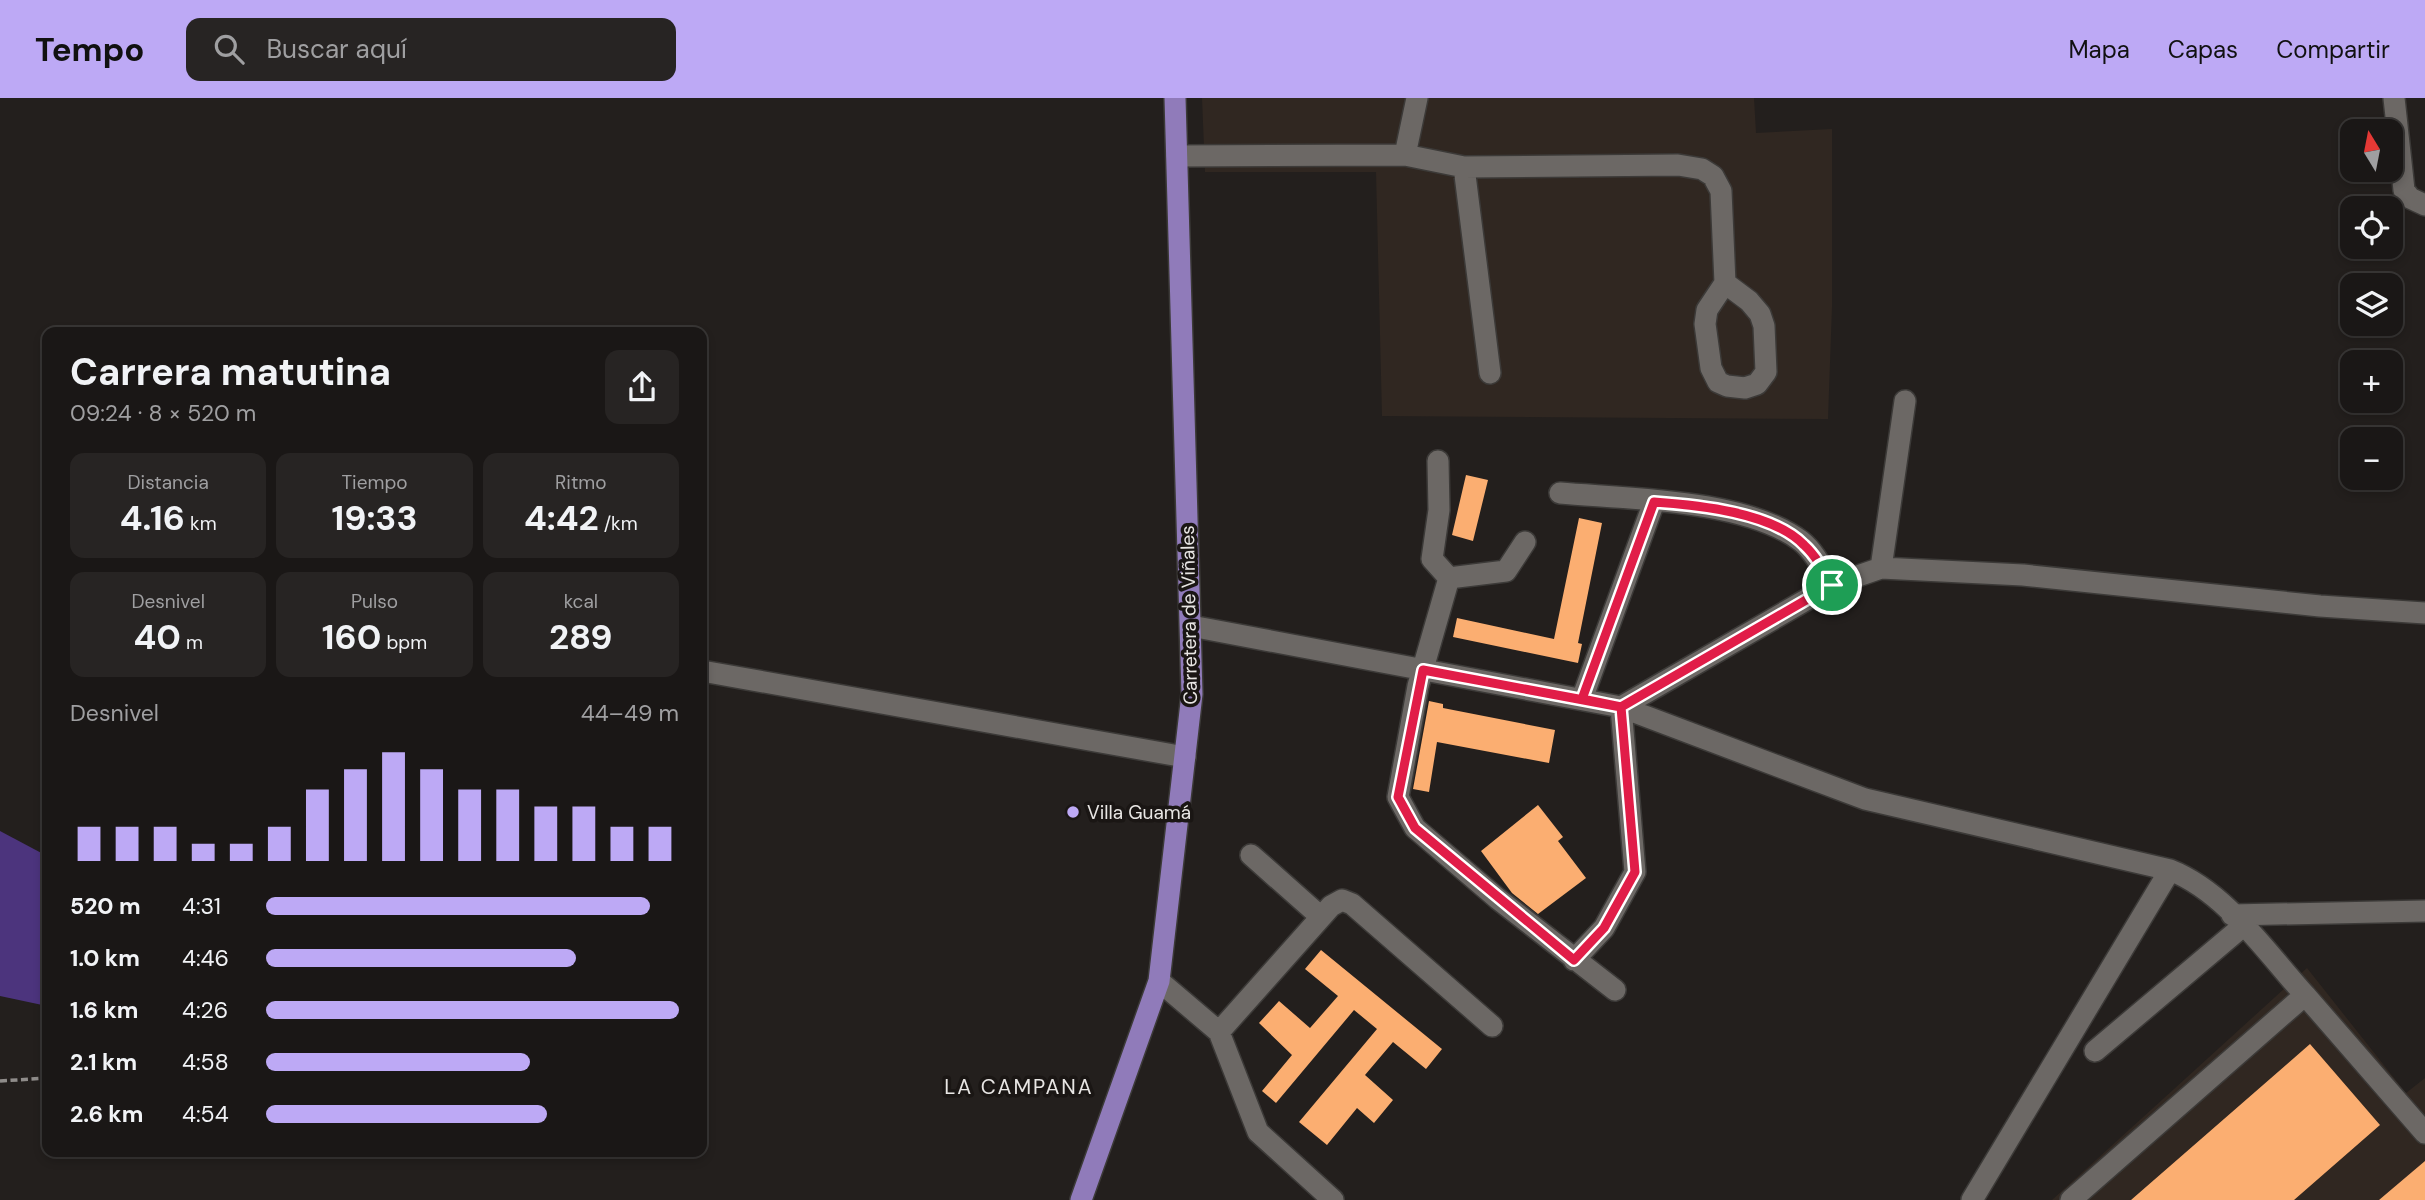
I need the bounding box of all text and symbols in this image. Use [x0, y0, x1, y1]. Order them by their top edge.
search box [186, 18, 676, 81]
text: Tempo [35, 28, 144, 71]
icon: search [210, 30, 248, 68]
text: Buscar aquí [266, 32, 407, 66]
text: Mapa [2068, 34, 2130, 65]
text: Capas [2168, 34, 2238, 65]
text: Compartir [2276, 34, 2390, 65]
north arrow [2340, 119, 2403, 182]
map controls [2340, 119, 2403, 490]
button: locate [2340, 196, 2403, 259]
button: layers [2340, 273, 2403, 336]
text: Carrera matutina [70, 347, 391, 397]
button: share [605, 350, 679, 424]
button: + [2340, 350, 2403, 413]
text: 09:24 · 8 × 520 m [70, 398, 256, 428]
button: − [2340, 427, 2403, 490]
text: Distancia [128, 470, 209, 495]
text: Tiempo [341, 470, 408, 495]
text: Ritmo [555, 470, 607, 495]
text: 4.16 [120, 495, 185, 541]
text: 19:33 [331, 495, 418, 541]
text: 4:42 [524, 495, 599, 541]
text: km [185, 511, 217, 536]
text: /km [599, 511, 638, 536]
street label: Carretera de Viñales [1175, 525, 1203, 705]
pin [1802, 555, 1862, 615]
icon: arrive [1813, 566, 1851, 604]
text: Desnivel [131, 589, 205, 614]
text: Pulso [351, 589, 398, 614]
text: kcal [564, 589, 598, 614]
text: 40 [133, 614, 181, 660]
text: 160 [322, 614, 381, 660]
text: 289 [549, 614, 613, 660]
text: m [181, 630, 203, 655]
text: bpm [381, 630, 427, 655]
text: Desnivel [70, 698, 159, 728]
text: 44–49 m [581, 698, 679, 728]
place label: Villa Guamá [1087, 800, 1191, 825]
marker: Villa Guamá [1065, 804, 1081, 820]
text: 520 m [70, 891, 141, 921]
text: 4:31 [182, 891, 221, 921]
text: 1.0 km [70, 943, 140, 973]
text: 4:46 [182, 943, 229, 973]
text: 1.6 km [70, 995, 138, 1025]
text: 4:26 [182, 995, 228, 1025]
text: 2.1 km [70, 1047, 137, 1077]
text: 4:58 [182, 1047, 229, 1077]
district label: LA CAMPANA [944, 1073, 1094, 1101]
text: 2.6 km [70, 1099, 143, 1129]
text: 4:54 [182, 1099, 229, 1129]

